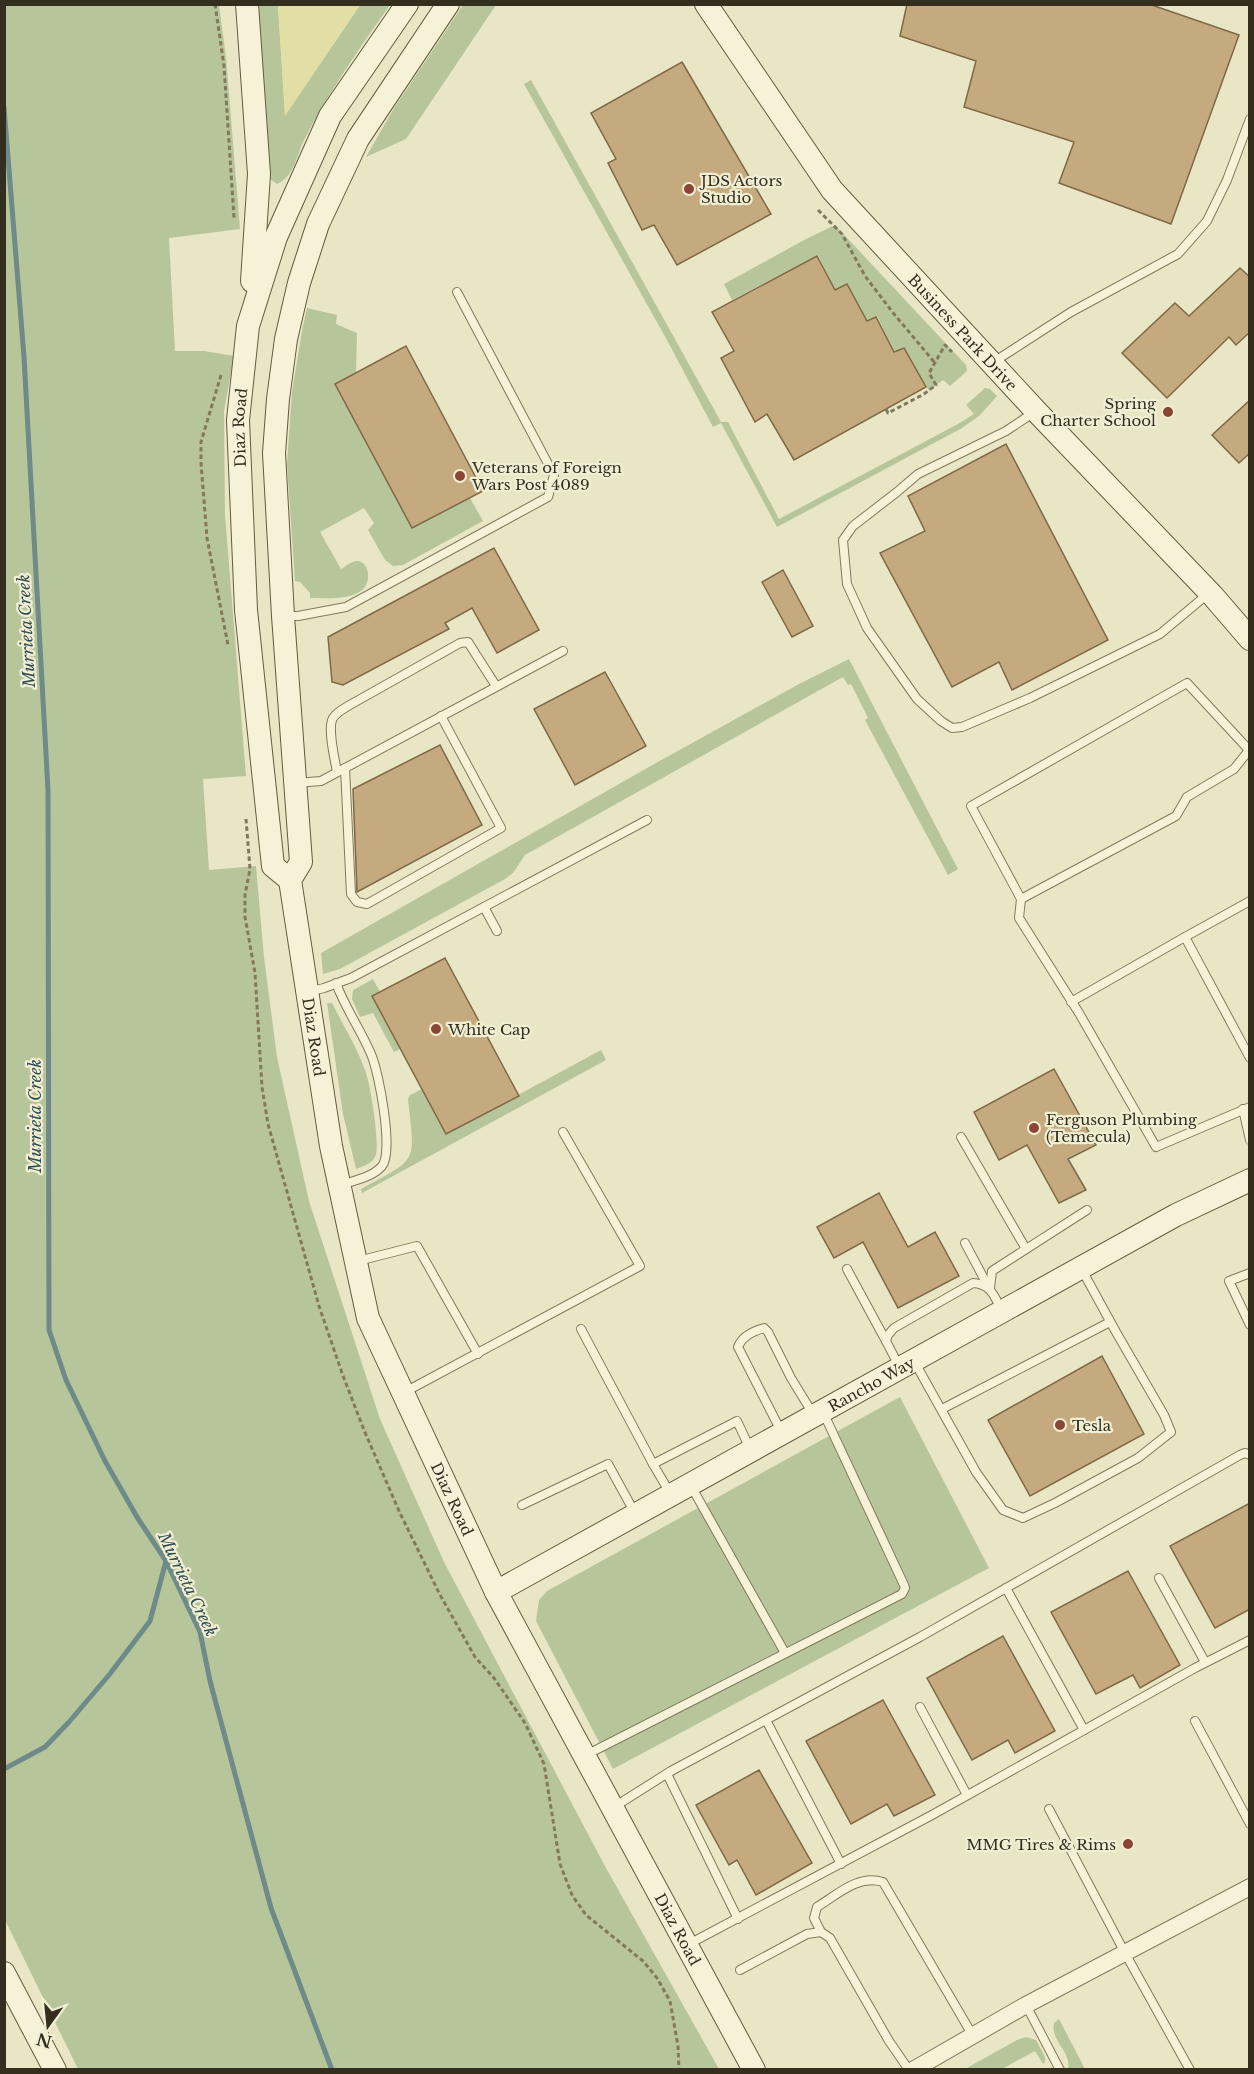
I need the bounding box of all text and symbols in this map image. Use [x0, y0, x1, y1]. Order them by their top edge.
place label: JDS Actors Studio [699, 171, 783, 207]
marker: JDS Actors Studio [682, 182, 696, 196]
street label: Business Park Drive [905, 270, 1022, 394]
street label: Diaz Road [228, 387, 251, 468]
place label: Spring Charter School [1040, 394, 1157, 430]
marker: Spring Charter School [1161, 405, 1175, 419]
place label: Veterans of Foreign Wars Post 4089 [471, 458, 622, 494]
marker: Veterans of Foreign Wars Post 4089 [453, 469, 467, 483]
water label: Murrieta Creek [13, 574, 39, 689]
street label: Diaz Road [299, 996, 330, 1077]
place label: White Cap [447, 1020, 530, 1039]
marker: White Cap [429, 1022, 443, 1036]
water label: Murrieta Creek [25, 1059, 45, 1174]
place label: Ferguson Plumbing (Temecula) [1046, 1110, 1198, 1146]
marker: Ferguson Plumbing (Temecula) [1027, 1121, 1041, 1135]
street label: Rancho Way [824, 1352, 918, 1416]
place label: Tesla [1072, 1416, 1112, 1435]
marker: Tesla [1053, 1418, 1067, 1432]
street label: Diaz Road [427, 1459, 478, 1539]
water label: Murrieta Creek [154, 1528, 222, 1639]
place label: MMG Tires & Rims [966, 1835, 1116, 1854]
marker: MMG Tires & Rims [1121, 1837, 1135, 1851]
street label: Diaz Road [651, 1890, 705, 1969]
north arrow [18, 1996, 78, 2056]
text: N [34, 2029, 54, 2052]

